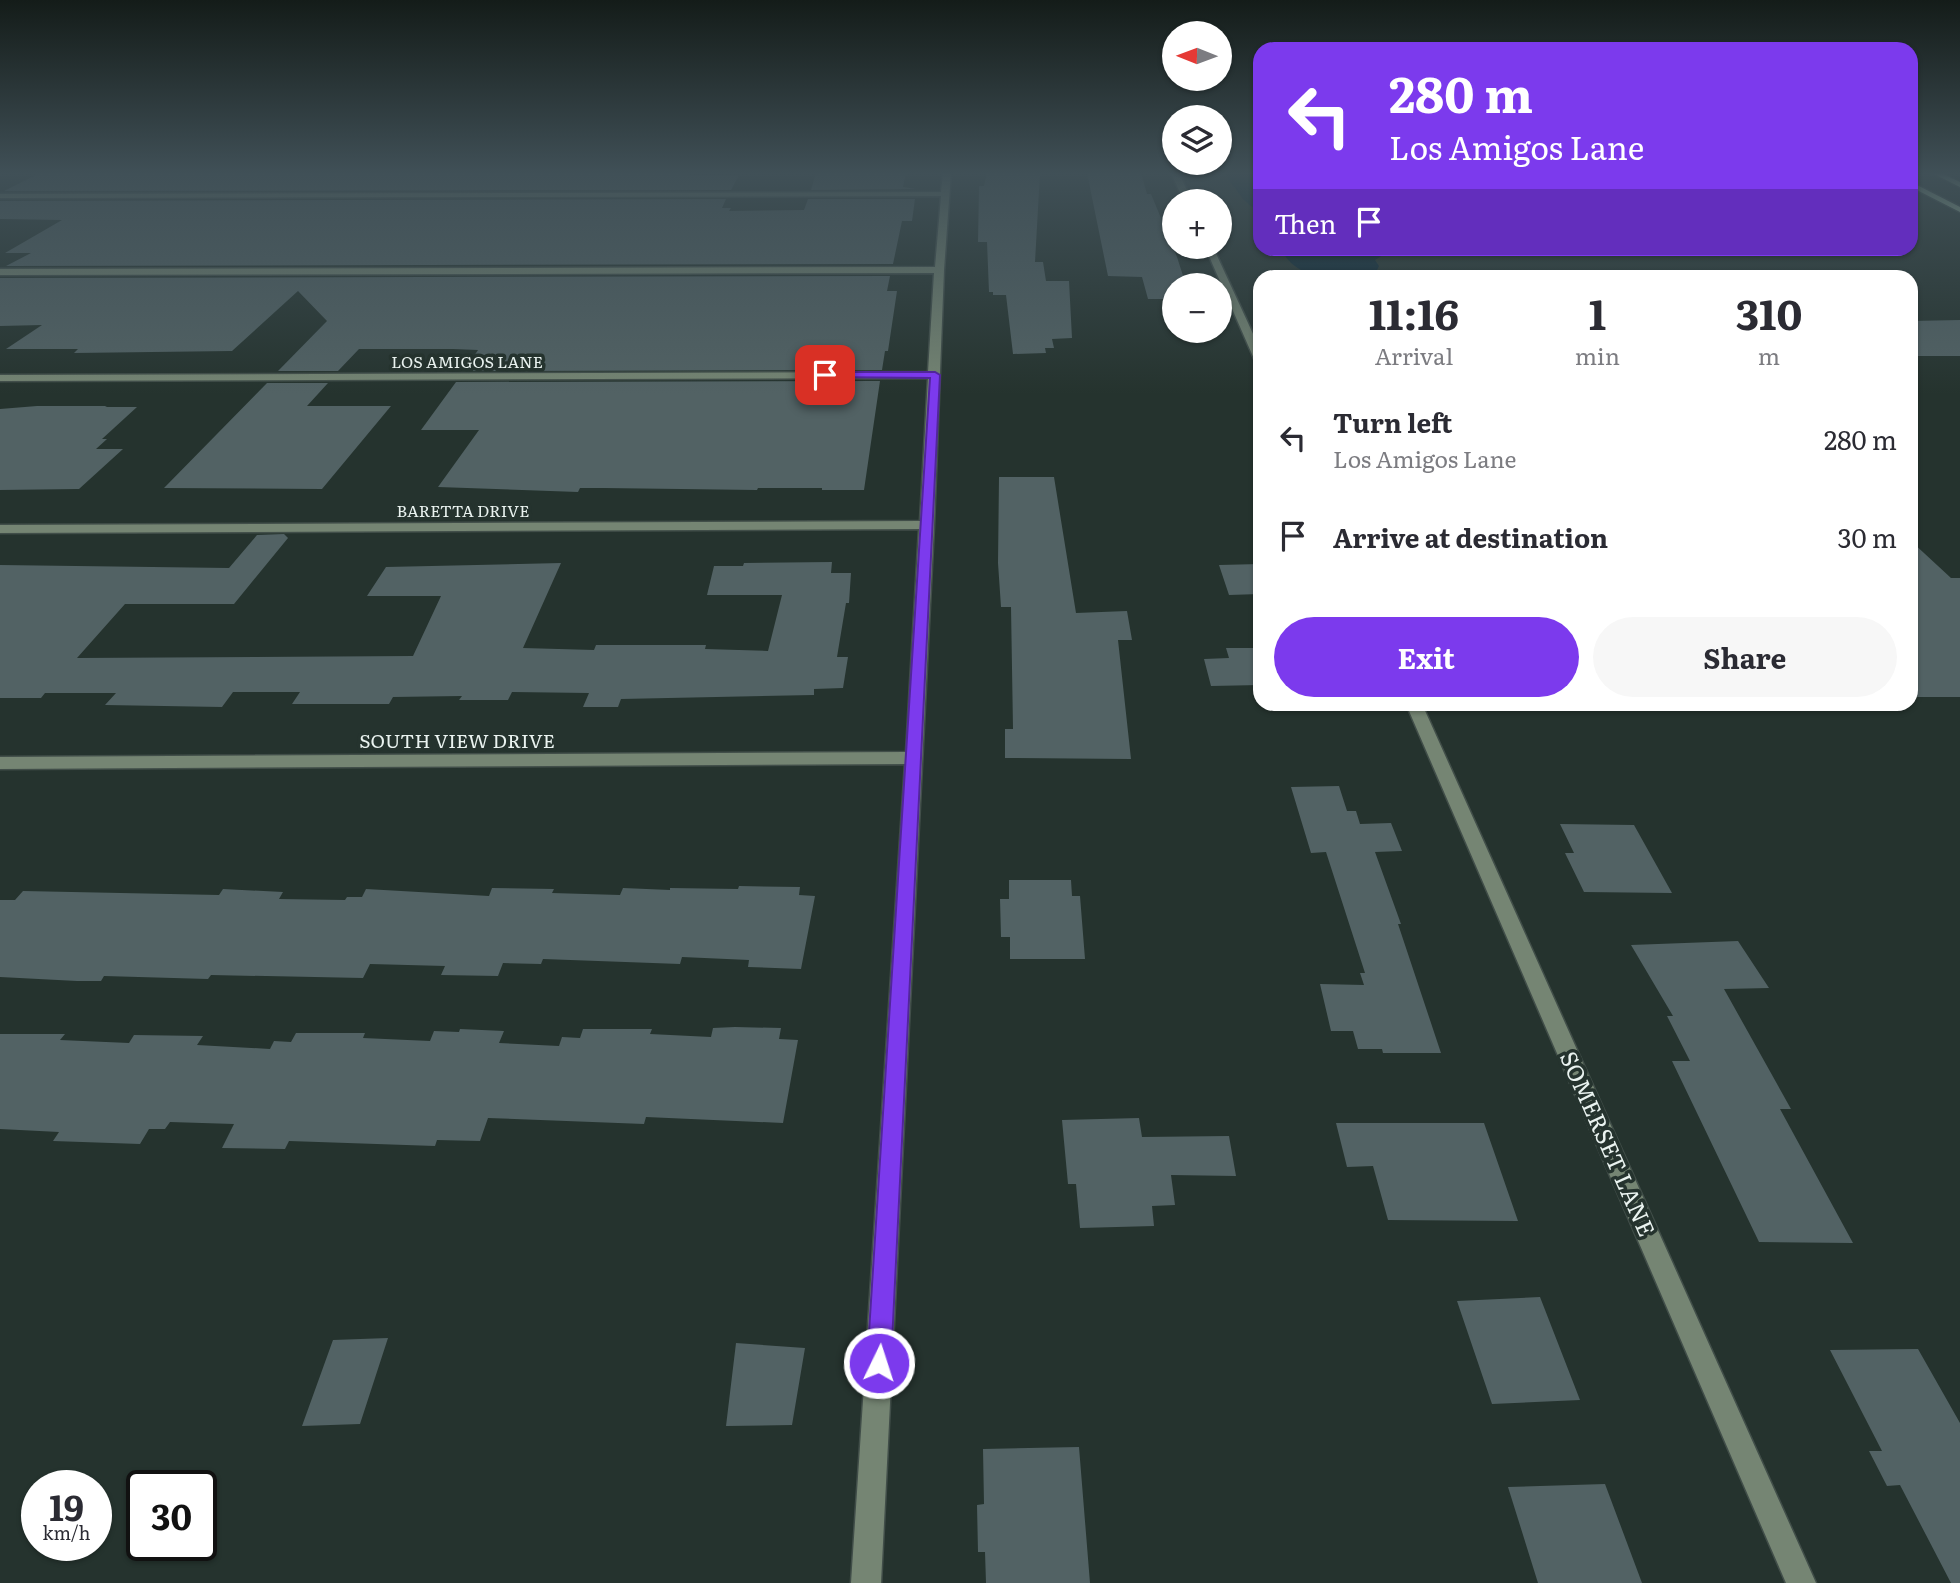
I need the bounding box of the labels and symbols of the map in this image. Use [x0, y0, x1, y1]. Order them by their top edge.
north arrow [1162, 21, 1232, 91]
pin [795, 345, 855, 405]
street label: LOS AMIGOS LANE [391, 349, 543, 373]
street label: BARETTA DRIVE [397, 498, 529, 522]
street label: SOUTH VIEW DRIVE [359, 726, 555, 754]
street label: SOMERSET LANE [1553, 1045, 1665, 1241]
position arrow [842, 1326, 916, 1400]
speed limit sign: 30 [126, 1470, 217, 1561]

